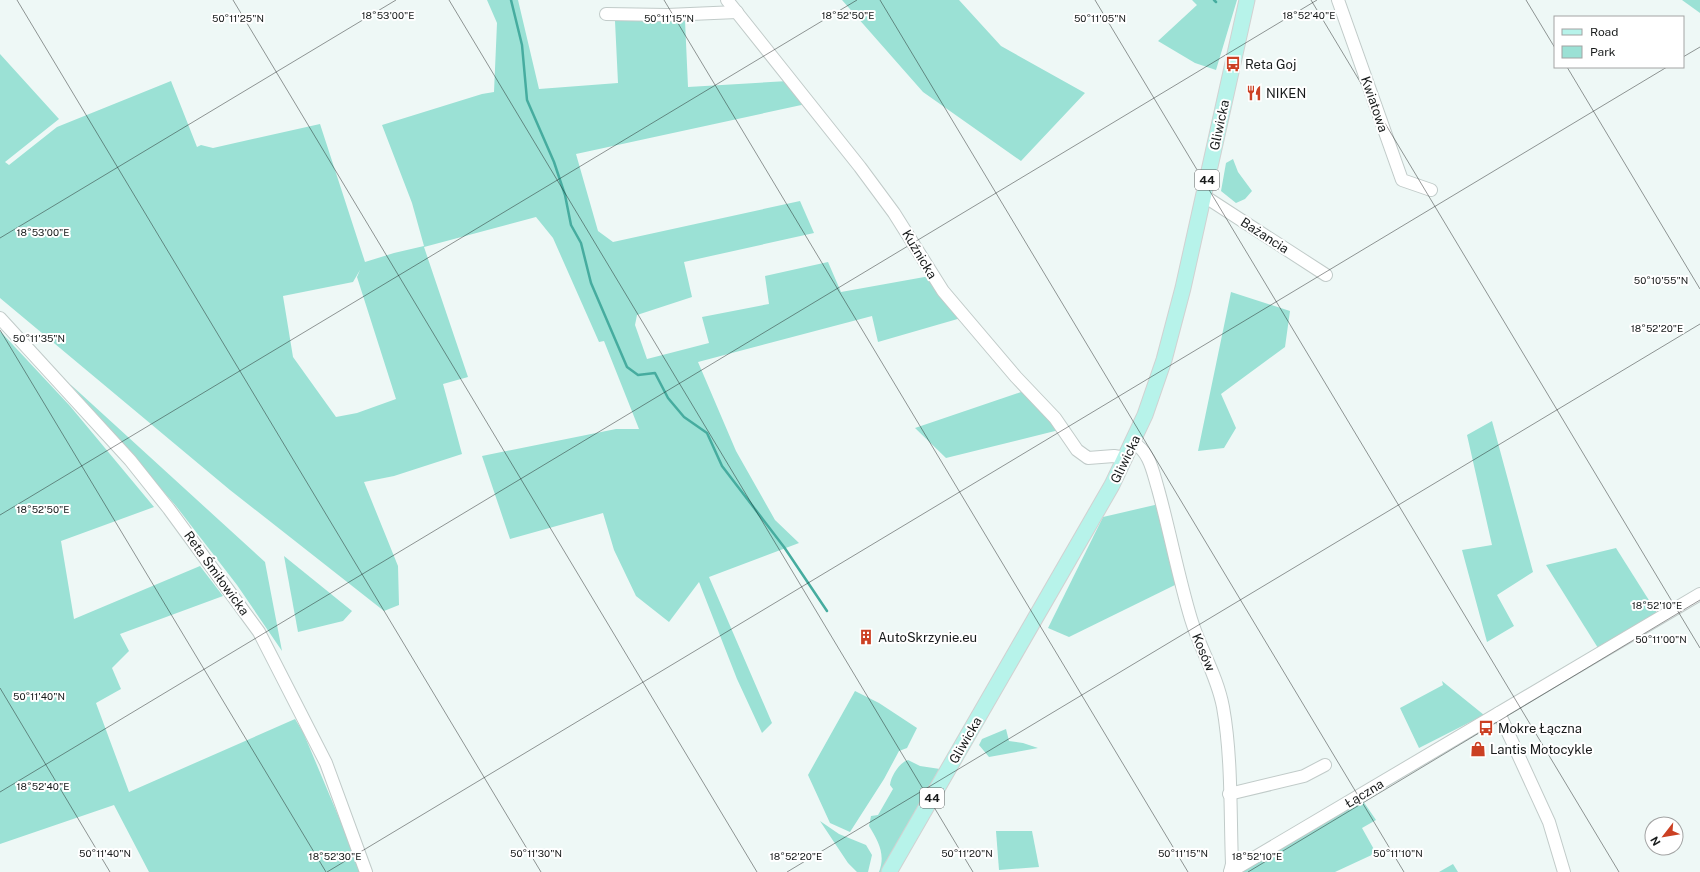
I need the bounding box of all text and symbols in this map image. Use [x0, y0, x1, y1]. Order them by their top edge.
text: 18°53'00"E [362, 9, 415, 21]
text: 18°52'50"E [821, 9, 875, 21]
text: 18°52'40"E [1283, 9, 1335, 21]
text: 50°11'25"N [212, 12, 264, 24]
text: 50°11'15"N [644, 12, 694, 24]
text: 50°11'05"N [1074, 12, 1126, 24]
legend [1554, 16, 1684, 68]
text: Road [1590, 25, 1618, 39]
text: Park [1590, 45, 1616, 59]
bus stop icon: Reta Goj [1224, 55, 1242, 73]
place label: Reta Goj [1245, 57, 1296, 72]
street label: Kwiatowa [1358, 74, 1391, 134]
restaurant icon: NIKEN [1245, 84, 1263, 102]
place label: NIKEN [1266, 86, 1306, 101]
street label: Gliwicka [1207, 98, 1232, 152]
road number: 44 [1195, 170, 1219, 190]
street label: Bażancia [1238, 214, 1292, 256]
text: 18°53'00"E [17, 226, 70, 238]
street label: Kuźnicka [899, 227, 940, 281]
text: 50°10'55"N [1634, 274, 1688, 286]
text: 18°52'20"E [1631, 322, 1683, 334]
text: 50°11'35"N [13, 332, 65, 344]
street label: Gliwicka [1107, 433, 1143, 486]
text: 18°52'50"E [16, 503, 70, 515]
street label: Reta Śmiłowicka [181, 528, 253, 618]
text: 18°52'10"E [1632, 599, 1682, 611]
building icon: AutoSkrzynie.eu [857, 628, 875, 646]
place label: AutoSkrzynie.eu [878, 630, 977, 645]
street label: Kosów [1189, 631, 1218, 673]
text: 50°11'00"N [1635, 633, 1687, 645]
text: 50°11'40"N [13, 690, 65, 702]
street label: Gliwicka [946, 714, 985, 766]
bus stop icon: Mokre Łączna [1477, 719, 1495, 737]
place label: Mokre Łączna [1498, 721, 1582, 736]
shop icon: Lantis Motocykle [1469, 740, 1487, 758]
place label: Lantis Motocykle [1490, 742, 1593, 757]
street label: Łączna [1342, 776, 1386, 811]
text: 18°52'40"E [17, 780, 69, 792]
road number: 44 [920, 788, 944, 808]
north arrow [1644, 816, 1684, 856]
text: N [1648, 834, 1663, 848]
text: 50°11'40"N [79, 847, 131, 859]
text: 50°11'30"N [510, 847, 562, 859]
text: 50°11'20"N [941, 847, 993, 859]
text: 50°11'15"N [1158, 847, 1208, 859]
text: 50°11'10"N [1373, 847, 1423, 859]
text: 18°52'30"E [309, 850, 361, 862]
text: 18°52'20"E [770, 850, 822, 862]
text: 18°52'10"E [1232, 850, 1282, 862]

